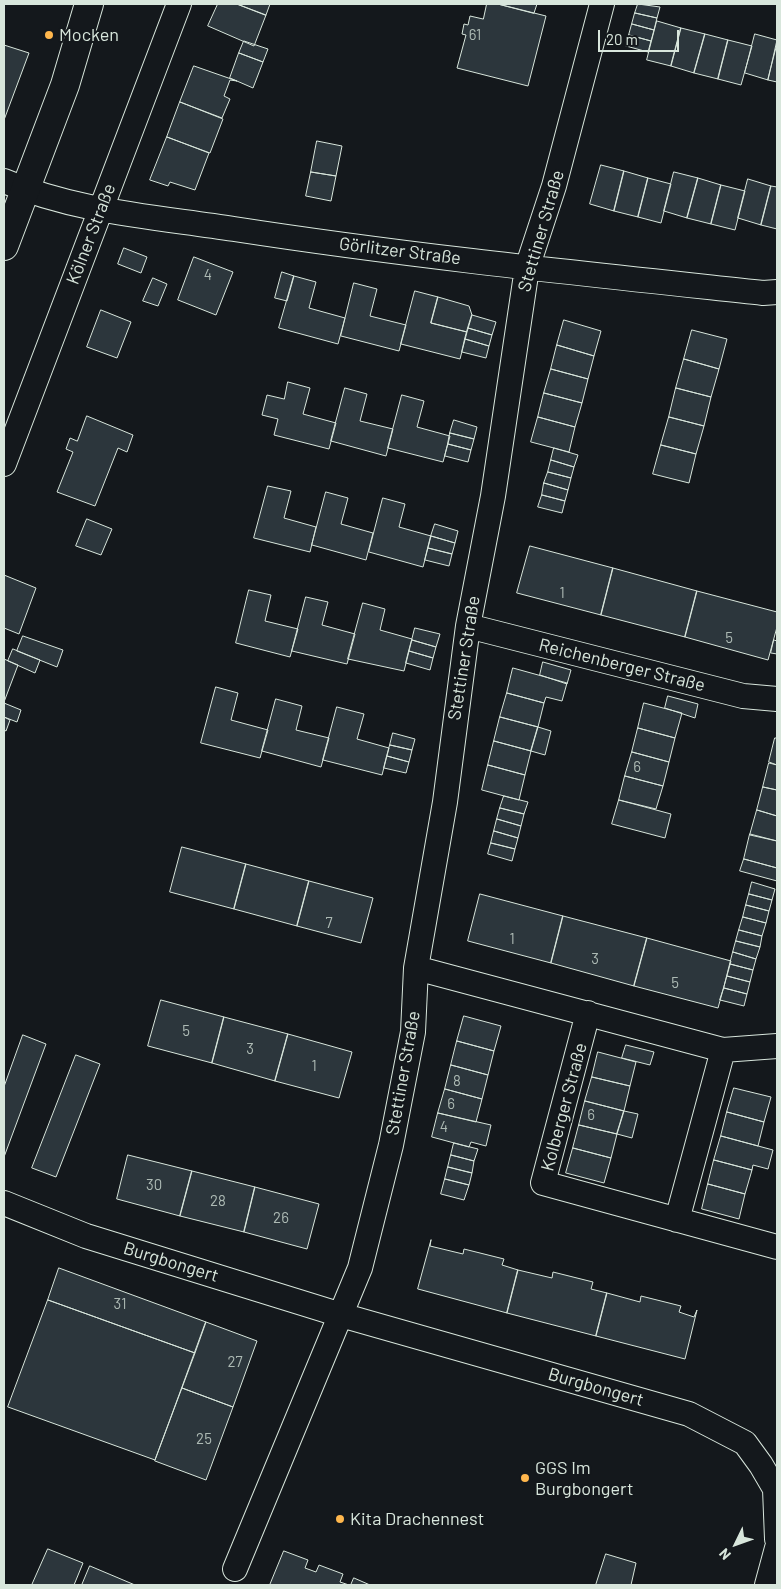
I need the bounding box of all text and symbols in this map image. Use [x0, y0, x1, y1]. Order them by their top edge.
scale bar [601, 20, 682, 52]
place label: Mocken [59, 24, 119, 46]
house number: 61 [469, 26, 481, 44]
marker: Mocken [43, 29, 55, 41]
text: 20 m [606, 30, 638, 48]
street label: Stettiner Straße [513, 168, 569, 294]
street label: Kölner Straße [62, 181, 120, 287]
street label: Görlitzer Straße [338, 233, 462, 269]
house number: 4 [204, 266, 212, 284]
house number: 1 [559, 584, 565, 602]
street label: Stettiner Straße [444, 594, 484, 722]
house number: 5 [725, 629, 733, 647]
street label: Reichenberger Straße [537, 634, 707, 696]
house number: 6 [633, 758, 641, 776]
house number: 7 [325, 914, 333, 932]
house number: 1 [509, 930, 515, 948]
house number: 3 [591, 950, 599, 968]
house number: 5 [671, 974, 679, 992]
street label: Stettiner Straße [381, 1009, 425, 1137]
house number: 5 [182, 1022, 190, 1040]
house number: 3 [246, 1040, 254, 1058]
street label: Kolberger Straße [536, 1040, 592, 1174]
house number: 1 [311, 1057, 317, 1075]
house number: 8 [453, 1072, 461, 1090]
house number: 6 [447, 1095, 455, 1113]
house number: 6 [587, 1106, 595, 1124]
house number: 4 [440, 1118, 448, 1136]
house number: 30 [146, 1176, 162, 1194]
house number: 28 [210, 1192, 226, 1210]
house number: 26 [273, 1209, 289, 1227]
street label: Burgbongert [121, 1237, 221, 1287]
house number: 31 [114, 1295, 126, 1313]
house number: 27 [227, 1353, 243, 1371]
street label: Burgbongert [546, 1363, 646, 1411]
house number: 25 [196, 1430, 212, 1448]
place label: GGS Im Burgbongert [535, 1457, 633, 1500]
marker: GGS Im Burgbongert [519, 1472, 531, 1484]
place label: Kita Drachennest [350, 1508, 484, 1530]
marker: Kita Drachennest [334, 1513, 346, 1525]
north arrow [711, 1519, 761, 1569]
text: N [715, 1545, 734, 1564]

